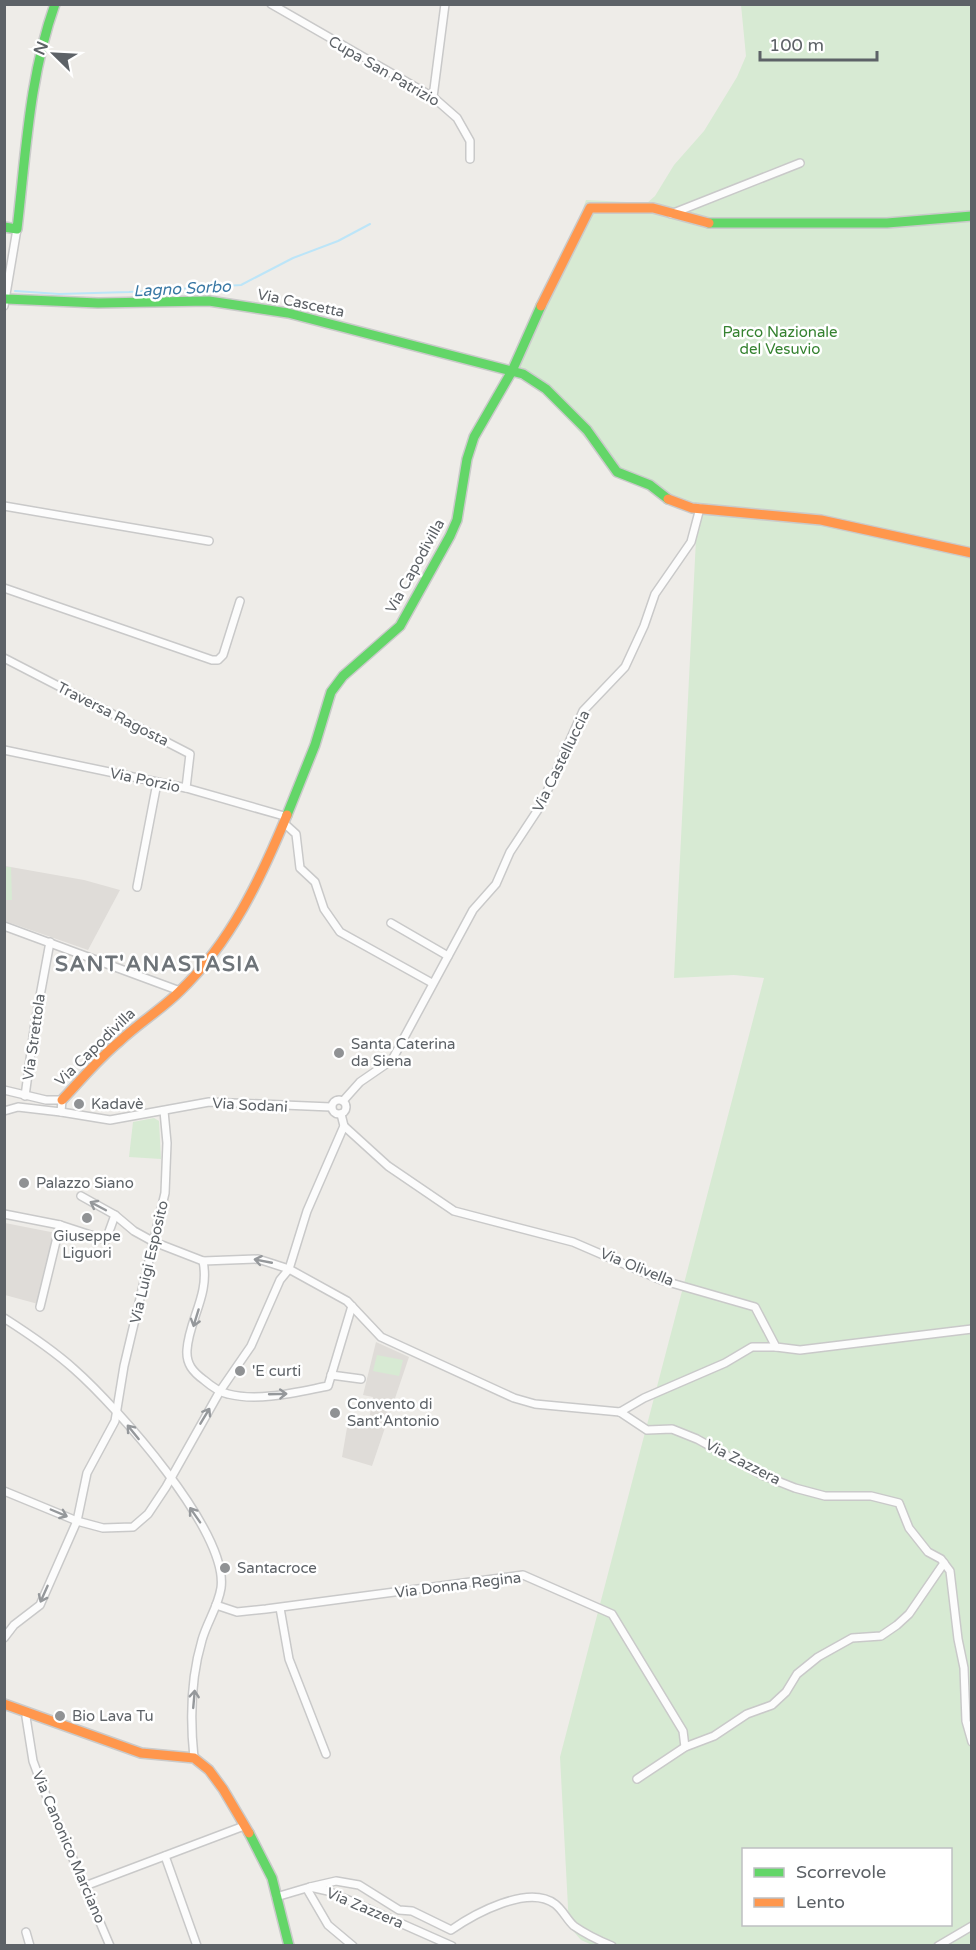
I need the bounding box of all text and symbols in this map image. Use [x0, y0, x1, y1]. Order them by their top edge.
north arrow [24, 24, 84, 84]
scale bar [760, 24, 877, 62]
street label: Cupa San Patrizio [325, 32, 443, 110]
text: 100 m [769, 34, 824, 56]
text: N [29, 38, 53, 58]
water label: Lagno Sorbo [133, 276, 232, 302]
street label: Via Cascetta [256, 285, 346, 321]
park label: Parco Nazionale del Vesuvio [722, 323, 838, 358]
street label: Via Capodivilla [382, 516, 448, 616]
street label: Traversa Ragosta [54, 678, 172, 750]
street label: Via Castelluccia [529, 707, 593, 815]
street label: Via Porzio [108, 764, 182, 796]
district label: SANT'ANASTASIA [55, 952, 261, 977]
street label: Via Strettola [19, 992, 49, 1082]
street label: Via Capodivilla [51, 1004, 139, 1090]
place label: Santa Caterina da Siena [351, 1035, 456, 1070]
marker: Santa Caterina da Siena [332, 1046, 346, 1060]
street label: Via Sodani [212, 1094, 288, 1116]
place label: Kadavè [91, 1095, 144, 1113]
marker: Kadavè [72, 1097, 86, 1111]
place label: Palazzo Siano [36, 1174, 134, 1192]
marker: Palazzo Siano [17, 1176, 31, 1190]
street label: Via Luigi Esposito [126, 1199, 172, 1325]
one-way arrow [90, 1200, 107, 1212]
marker: Giuseppe Liguori [80, 1211, 94, 1225]
place label: Giuseppe Liguori [53, 1227, 121, 1262]
street label: Via Olivella [597, 1244, 677, 1290]
one-way arrow [254, 1255, 274, 1266]
one-way arrow [190, 1308, 201, 1327]
place label: 'E curti [252, 1362, 301, 1380]
marker: 'E curti [233, 1364, 247, 1378]
one-way arrow [267, 1389, 287, 1400]
place label: Convento di Sant'Antonio [347, 1395, 439, 1430]
marker: Convento di Sant'Antonio [328, 1406, 342, 1420]
one-way arrow [200, 1408, 212, 1425]
one-way arrow [127, 1424, 140, 1440]
street label: Via Zazzera [702, 1435, 784, 1489]
one-way arrow [189, 1507, 201, 1523]
one-way arrow [49, 1508, 67, 1520]
place label: Santacroce [237, 1559, 317, 1577]
marker: Santacroce [218, 1561, 232, 1575]
street label: Via Donna Regina [394, 1568, 522, 1602]
one-way arrow [38, 1585, 50, 1603]
one-way arrow [189, 1690, 200, 1710]
place label: Bio Lava Tu [72, 1707, 154, 1725]
marker: Bio Lava Tu [53, 1709, 67, 1723]
street label: Via Canonico Marciano [29, 1768, 109, 1926]
legend [742, 1848, 952, 1926]
text: Scorrevole [796, 1861, 886, 1883]
street label: Via Zazzera [324, 1884, 406, 1932]
text: Lento [796, 1891, 845, 1913]

